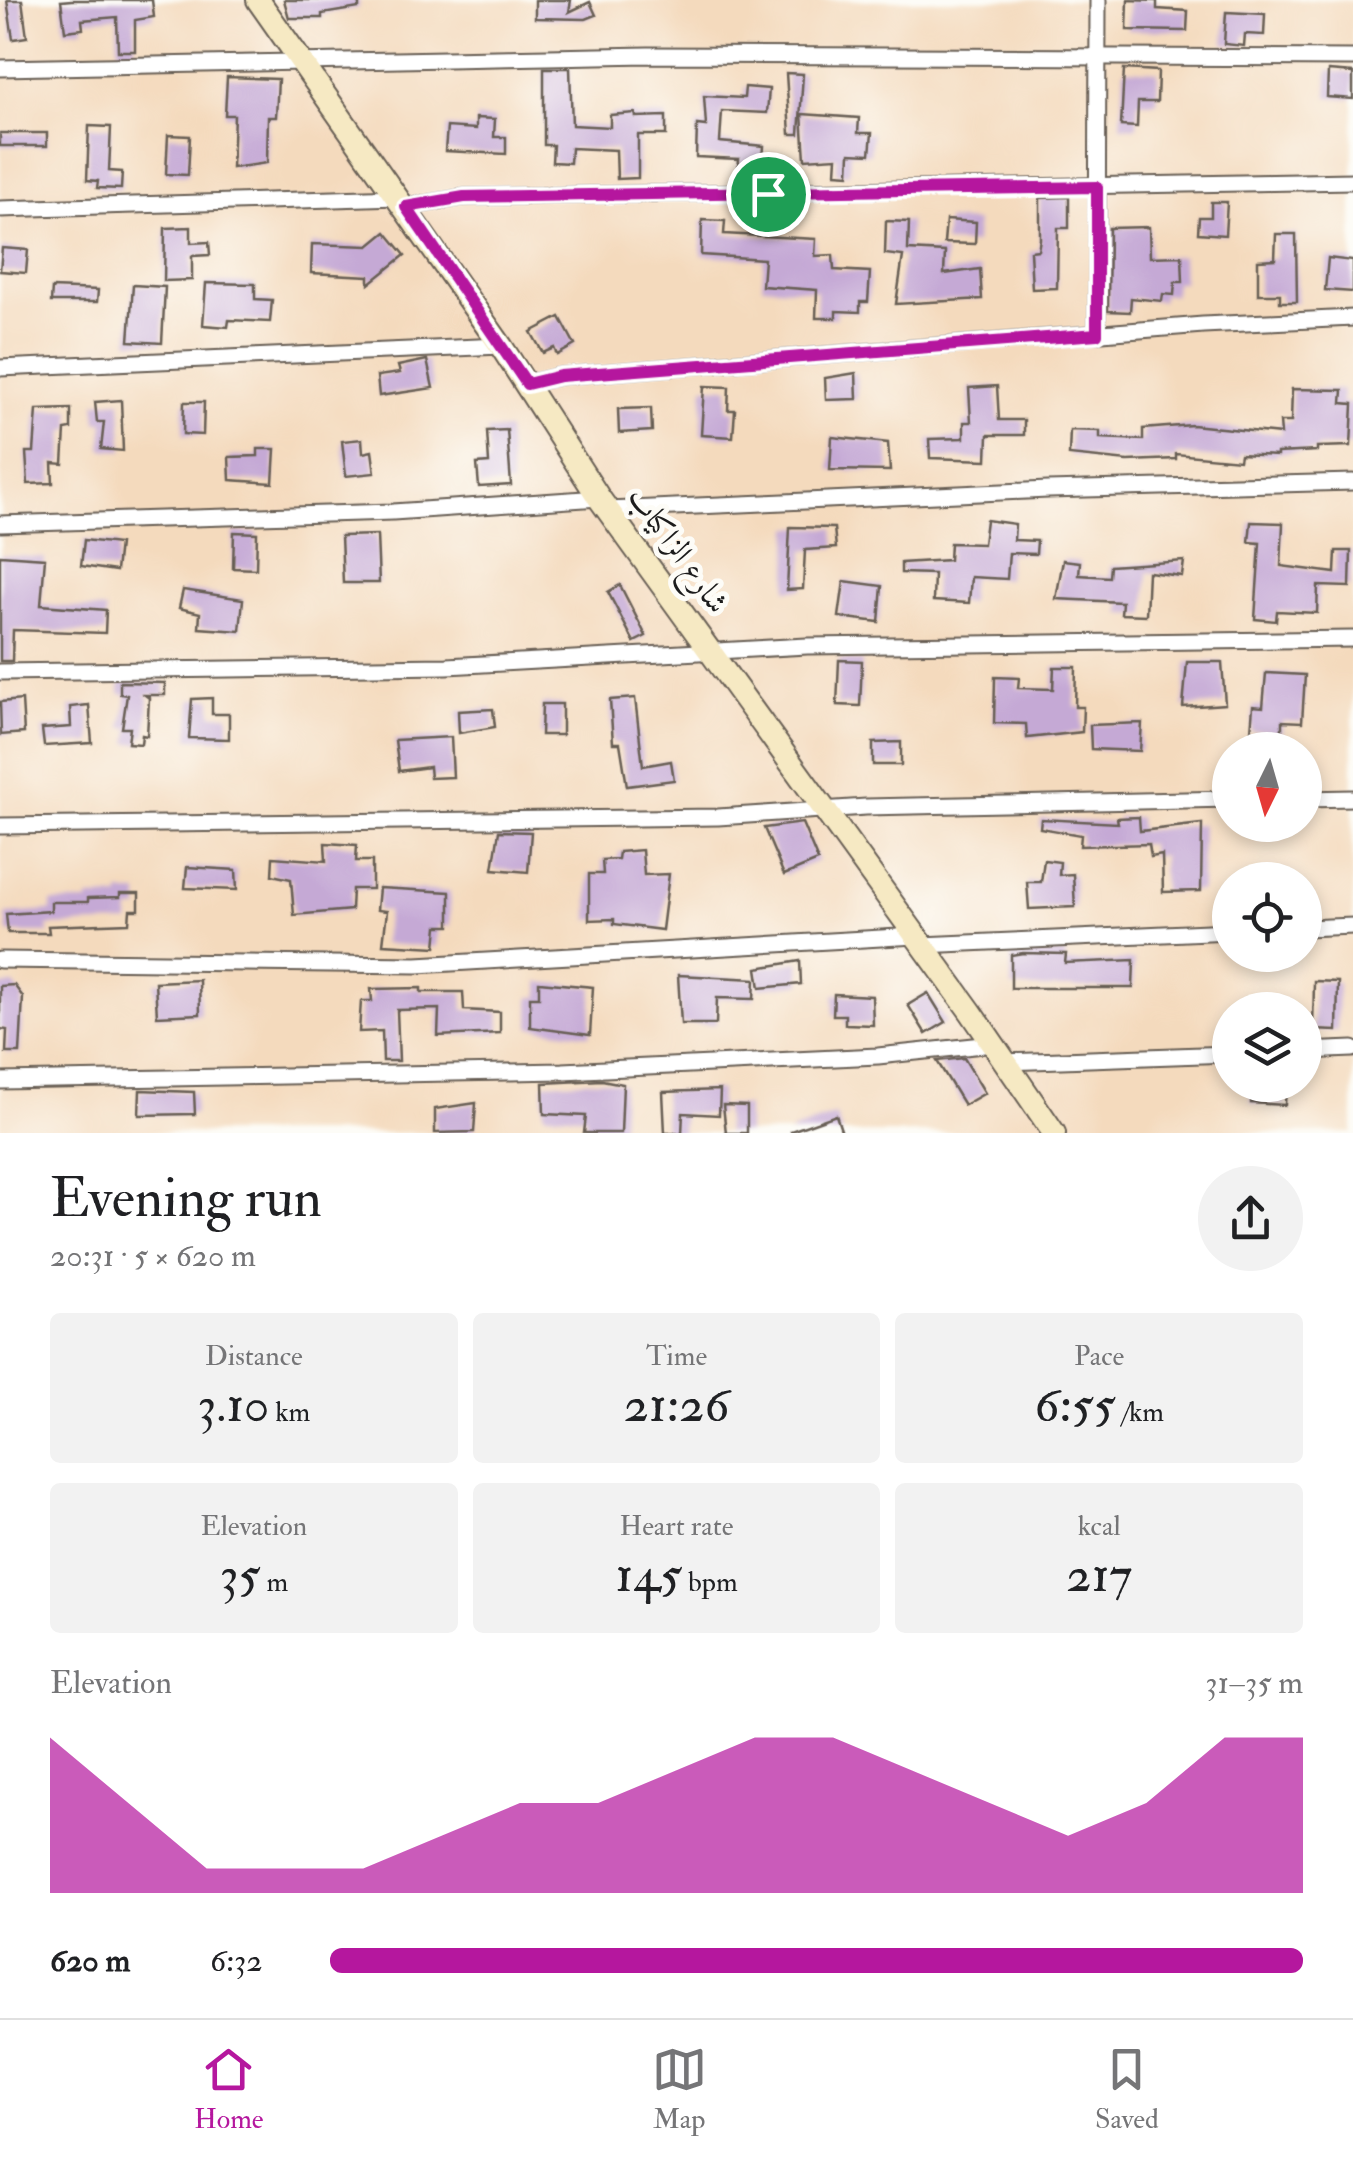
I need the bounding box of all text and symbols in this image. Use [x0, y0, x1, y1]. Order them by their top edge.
pin [726, 152, 811, 237]
icon: arrive [741, 167, 796, 222]
street label: شارع الزاكياب [614, 479, 738, 625]
north arrow [1212, 732, 1322, 842]
map controls [1212, 732, 1322, 1102]
button: locate [1212, 862, 1322, 972]
button: layers [1212, 992, 1322, 1102]
text: Evening run [50, 1164, 322, 1233]
button: share [1198, 1166, 1303, 1271]
text: 20:31 · 5 × 620 m [50, 1236, 256, 1276]
text: Distance [205, 1339, 303, 1374]
text: Time [646, 1339, 707, 1374]
text: Pace [1074, 1339, 1124, 1374]
text: 3.10 [197, 1374, 269, 1437]
text: 21:26 [623, 1374, 730, 1437]
text: 6:55 [1034, 1374, 1116, 1437]
text: km [269, 1395, 310, 1430]
text: /km [1116, 1395, 1164, 1430]
text: Elevation [200, 1509, 307, 1544]
text: Heart rate [620, 1509, 733, 1544]
text: kcal [1078, 1509, 1121, 1544]
text: 35 [219, 1544, 261, 1607]
text: 145 [615, 1544, 682, 1607]
text: 217 [1066, 1544, 1132, 1607]
text: m [261, 1565, 288, 1600]
text: bpm [682, 1565, 738, 1600]
text: Elevation [50, 1663, 172, 1703]
text: 31–35 m [1205, 1663, 1303, 1703]
text: 620 m [50, 1941, 130, 1981]
text: 6:32 [210, 1941, 263, 1981]
tab: Home [194, 2042, 263, 2137]
tab: Map [652, 2042, 707, 2137]
tab: Saved [1095, 2042, 1159, 2137]

